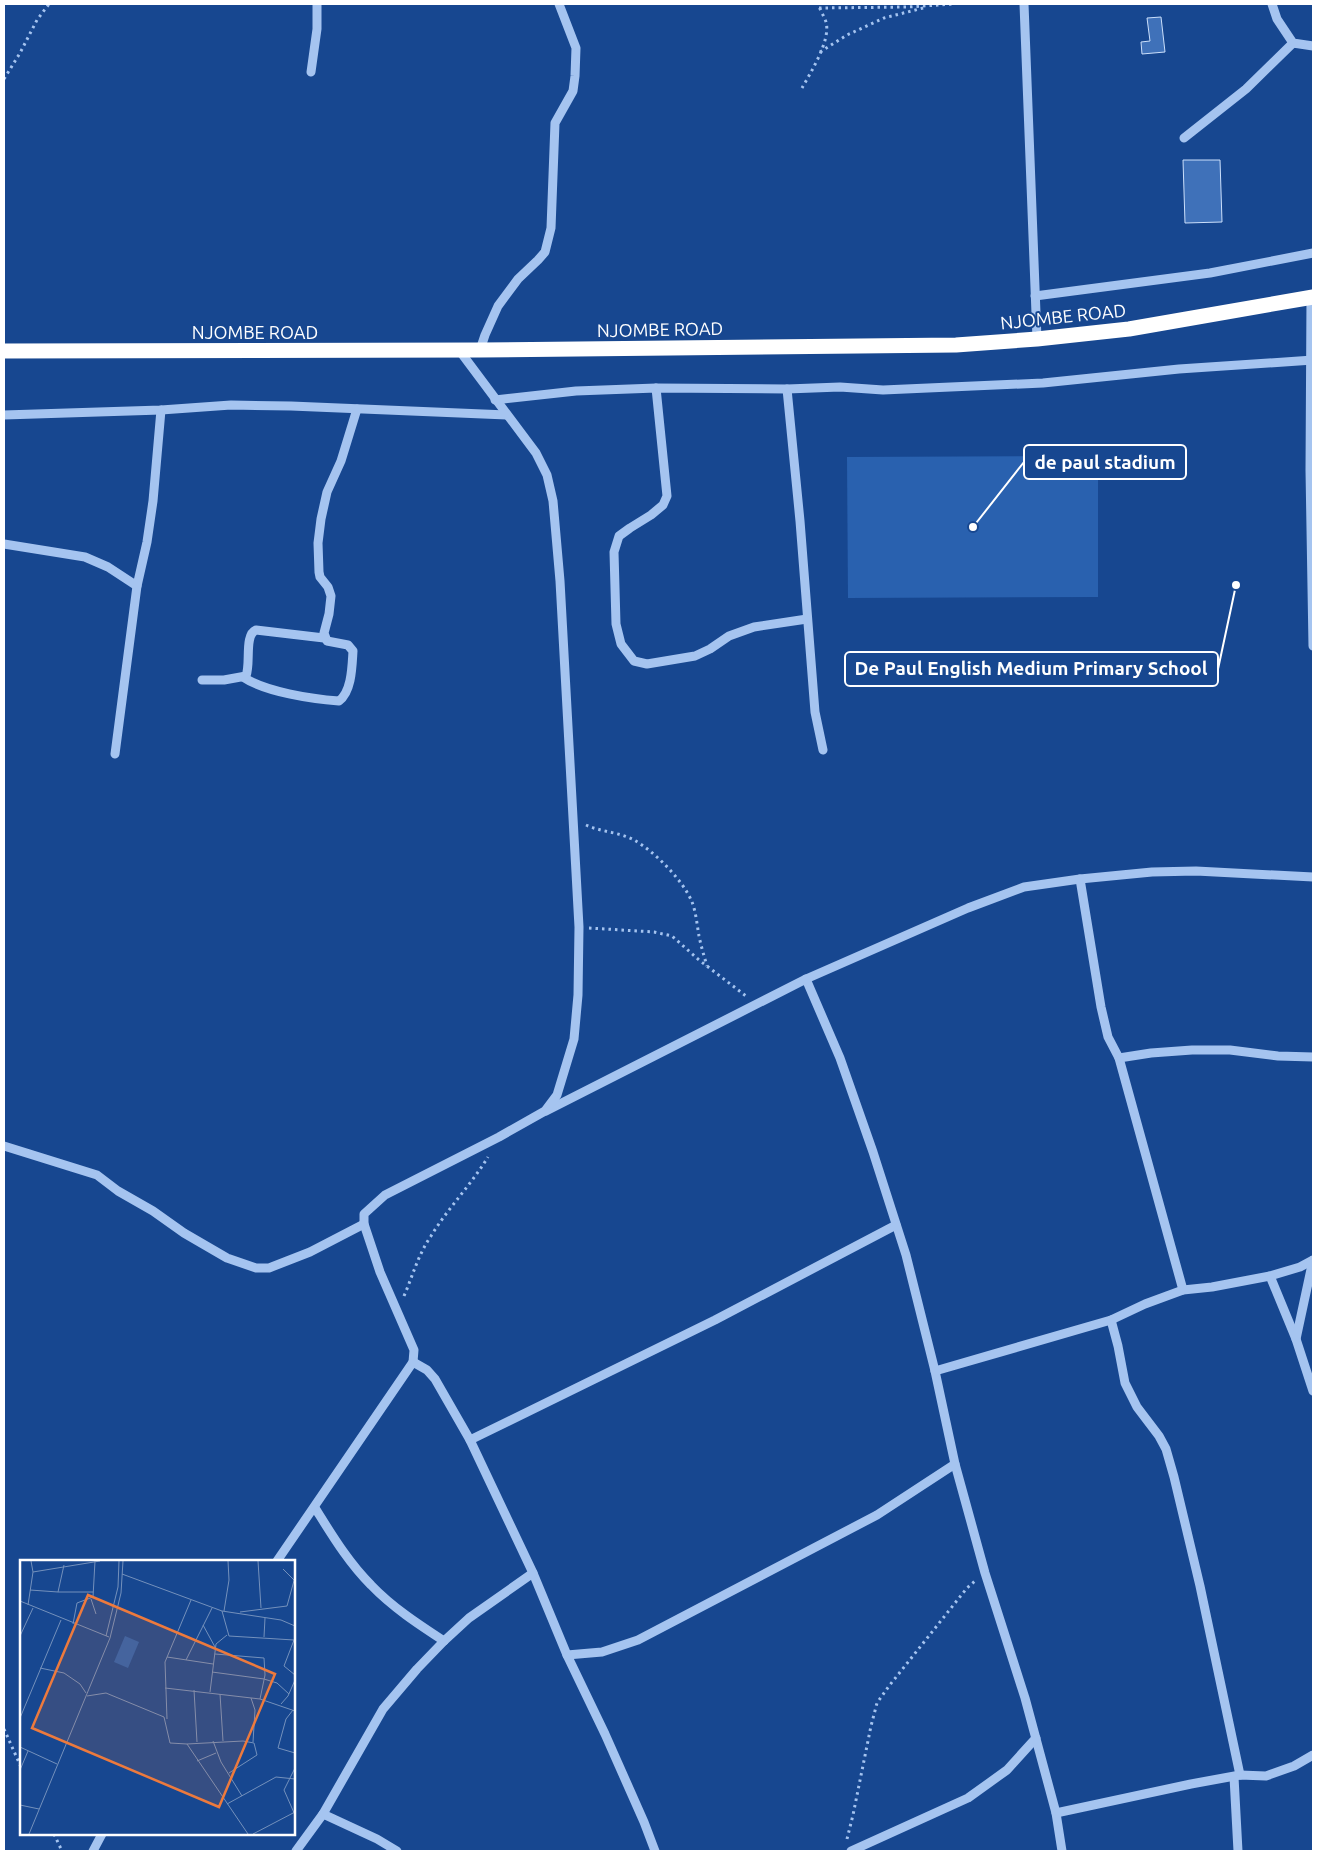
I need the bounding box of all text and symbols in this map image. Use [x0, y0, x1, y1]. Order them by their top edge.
street label: NJOMBE ROAD [999, 299, 1127, 333]
street label: NJOMBE ROAD [597, 318, 723, 340]
street label: NJOMBE ROAD [192, 322, 318, 342]
callout: de paul stadium [1024, 445, 1186, 479]
text: de paul stadium [1034, 451, 1176, 473]
callout: De Paul English Medium Primary School [845, 652, 1218, 686]
text: De Paul English Medium Primary School [854, 657, 1208, 679]
inset map [20, 1560, 295, 1835]

